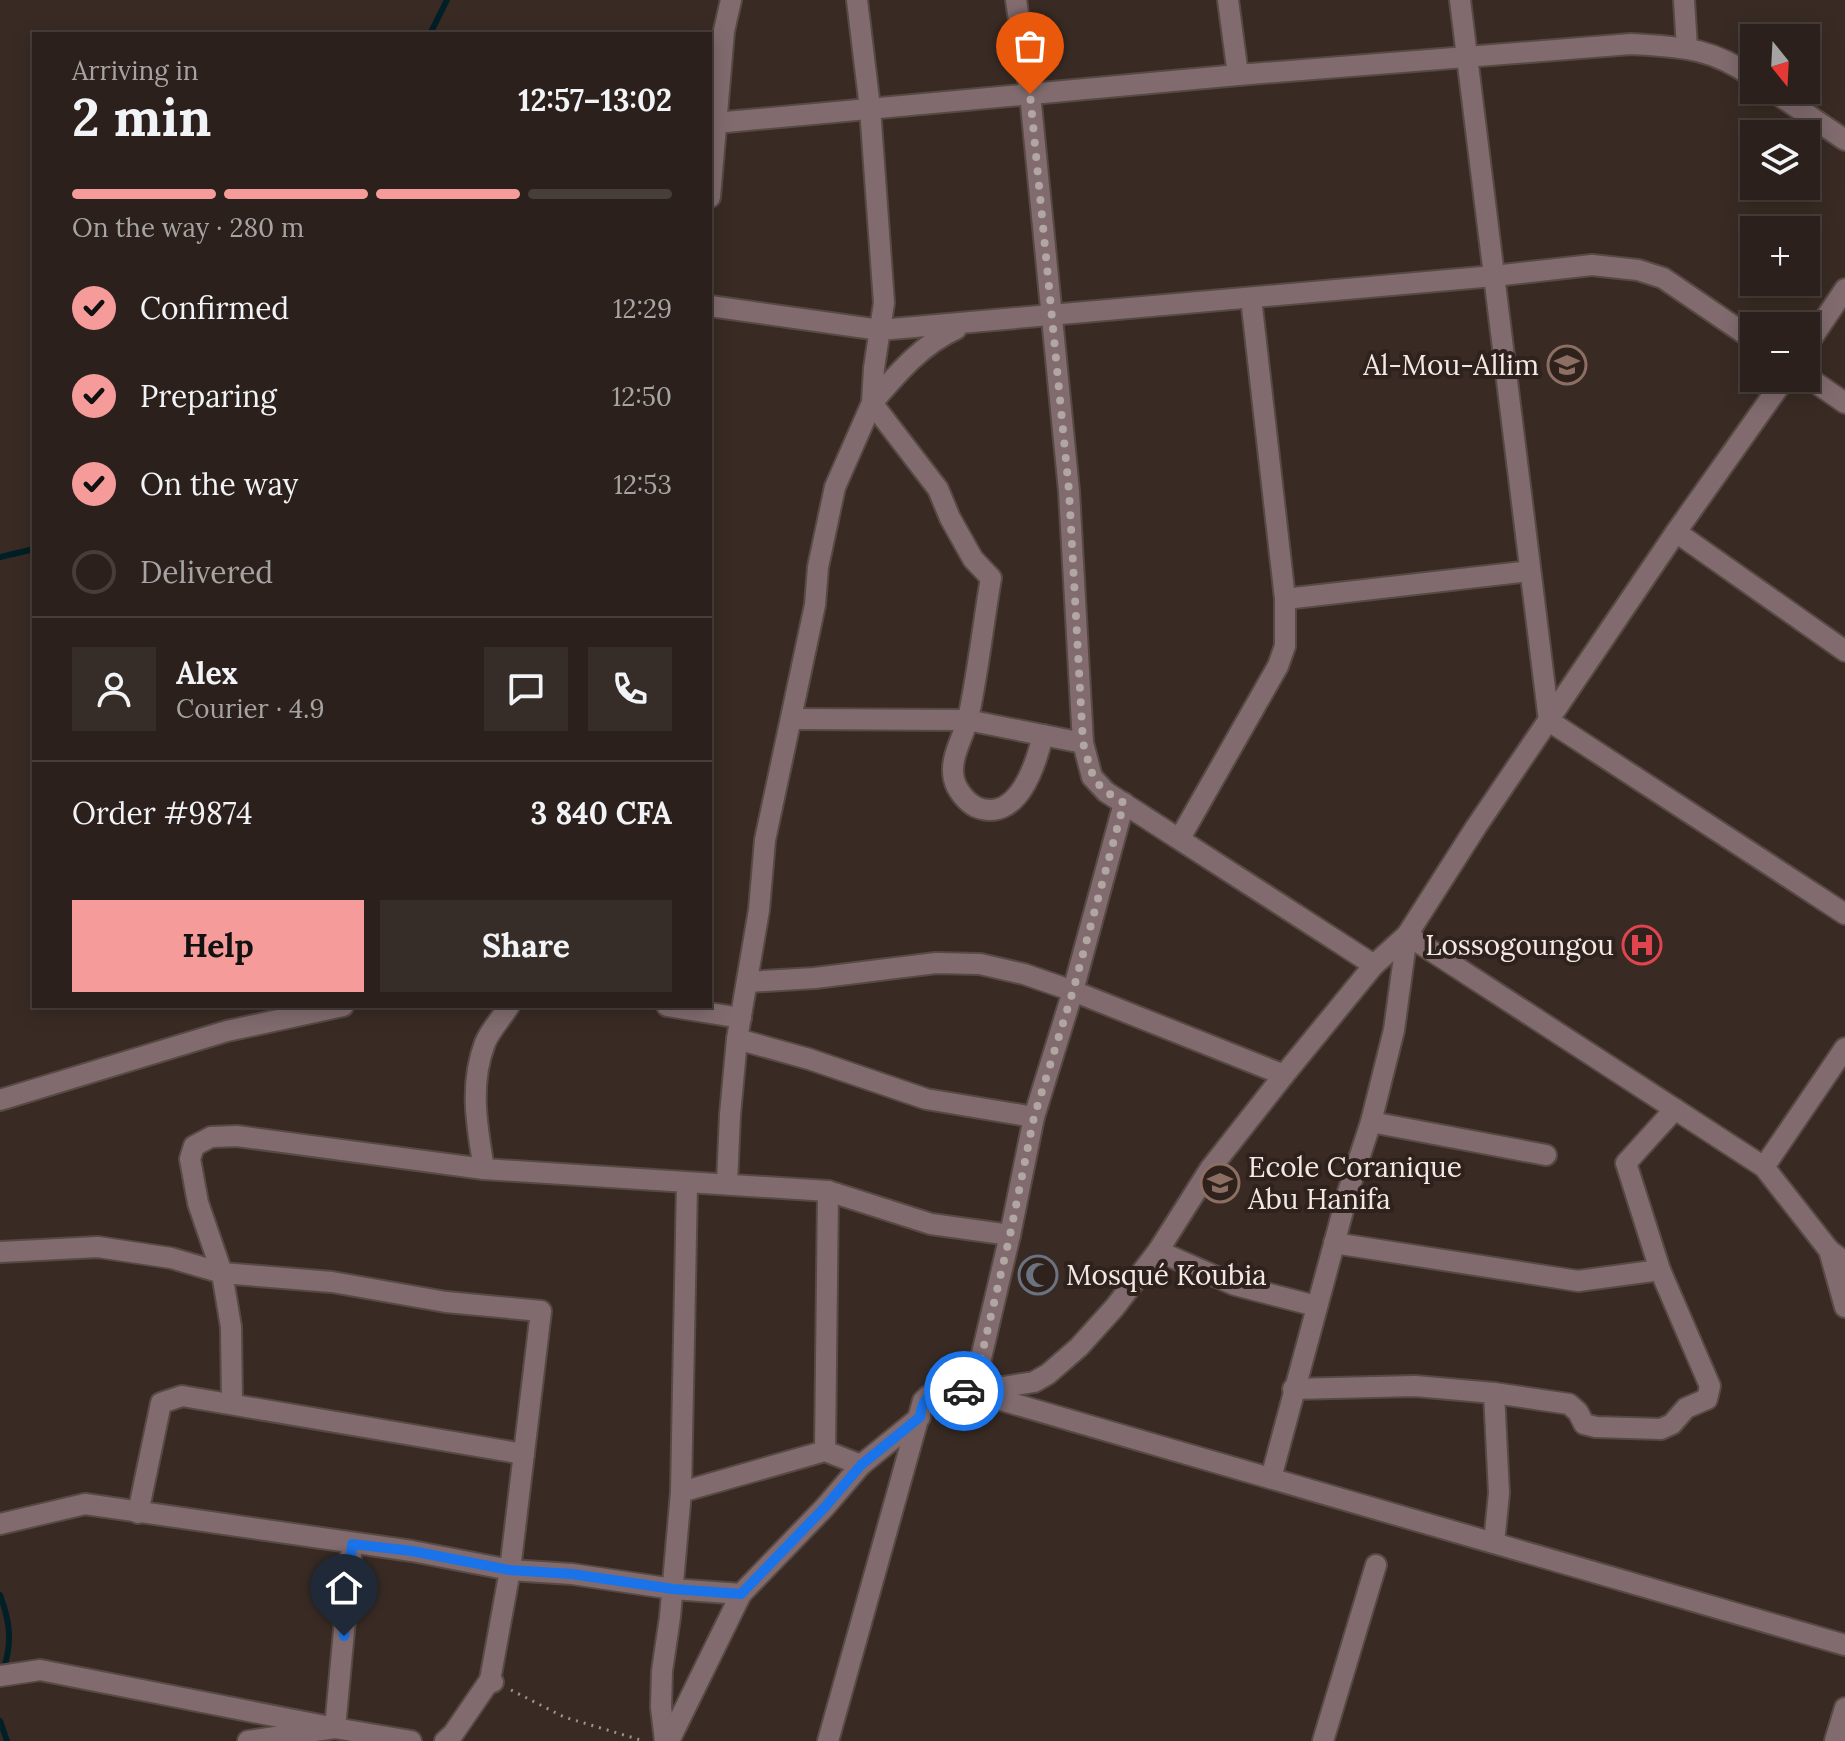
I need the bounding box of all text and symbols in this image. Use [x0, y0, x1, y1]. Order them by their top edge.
pin [996, 12, 1064, 94]
icon: bag [1008, 24, 1052, 68]
north arrow [1740, 24, 1820, 104]
map controls [1740, 24, 1820, 392]
text: Arriving in [72, 54, 199, 87]
text: 12:57–13:02 [518, 81, 672, 119]
text: 2 min [72, 84, 211, 150]
button: layers [1740, 120, 1820, 200]
text: On the way · 280 m [72, 211, 304, 244]
button: + [1740, 216, 1820, 296]
icon: check [72, 286, 116, 330]
text: Confirmed [140, 289, 289, 327]
text: 12:29 [613, 292, 672, 325]
button: − [1740, 312, 1820, 392]
school or university icon: Al-Mou-Allim [1546, 344, 1588, 386]
place label: Al-Mou-Allim [1362, 347, 1539, 383]
icon: check [72, 374, 116, 418]
text: Preparing [140, 377, 277, 415]
text: 12:50 [612, 380, 672, 413]
icon: check [72, 462, 116, 506]
text: On the way [140, 465, 298, 503]
text: 12:53 [613, 468, 672, 501]
text: Delivered [140, 553, 273, 591]
button: person [72, 647, 156, 731]
button: chat [484, 647, 568, 731]
button: phone [588, 647, 672, 731]
text: Alex [176, 654, 238, 692]
text: Courier · 4.9 [176, 692, 325, 725]
text: Order #9874 [72, 794, 252, 832]
text: 3 840 CFA [530, 794, 672, 832]
button: Help [72, 900, 364, 992]
button: Share [380, 900, 672, 992]
hospital icon: Lossogoungou [1621, 924, 1663, 966]
place label: Lossogoungou [1425, 927, 1614, 963]
place label: Ecole Coranique Abu Hanifa [1247, 1149, 1462, 1217]
school or university icon: Ecole Coranique Abu Hanifa [1199, 1162, 1241, 1204]
mosque icon: Mosqué Koubia [1017, 1254, 1059, 1296]
place label: Mosqué Koubia [1066, 1257, 1267, 1293]
courier [924, 1351, 1004, 1431]
icon: car [942, 1369, 986, 1413]
pin [310, 1554, 378, 1636]
icon: home [322, 1566, 366, 1610]

